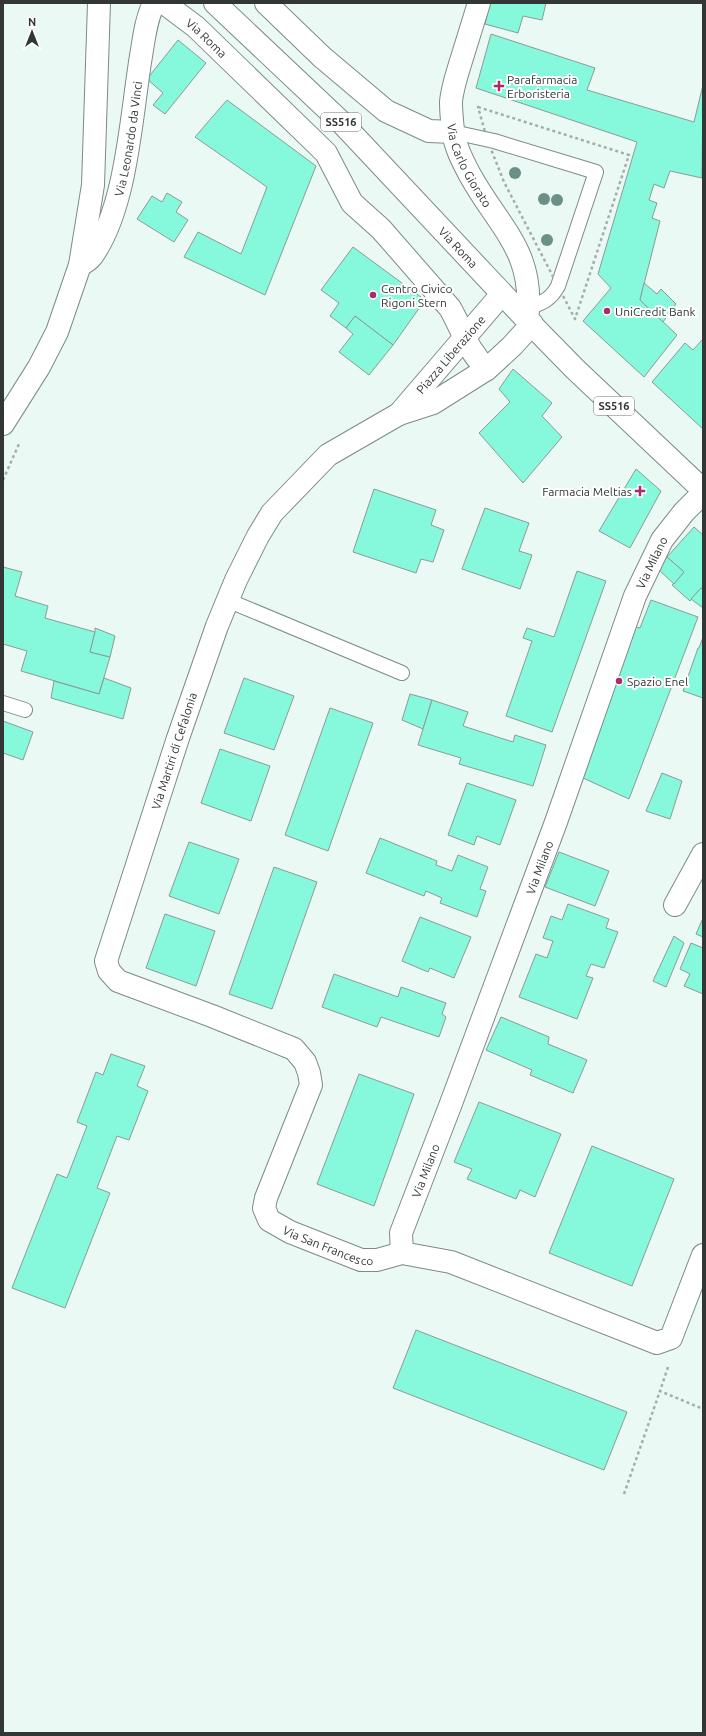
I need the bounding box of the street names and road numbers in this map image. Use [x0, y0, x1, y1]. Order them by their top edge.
street label: Via Roma [184, 16, 230, 60]
street label: Via Leonardo da Vinci [112, 80, 144, 198]
road number: SS516 [321, 113, 361, 131]
street label: Via Carlo Giorato [446, 123, 495, 209]
street label: Via Roma [436, 224, 481, 270]
street label: Piazza Liberazione [413, 312, 487, 396]
road number: SS516 [594, 397, 634, 415]
street label: Via Milano [633, 534, 669, 591]
street label: Via Martiri di Cefalonia [149, 691, 199, 811]
street label: Via Milano [523, 839, 555, 896]
street label: Via Milano [409, 1142, 441, 1199]
street label: Via San Francesco [281, 1223, 373, 1267]

